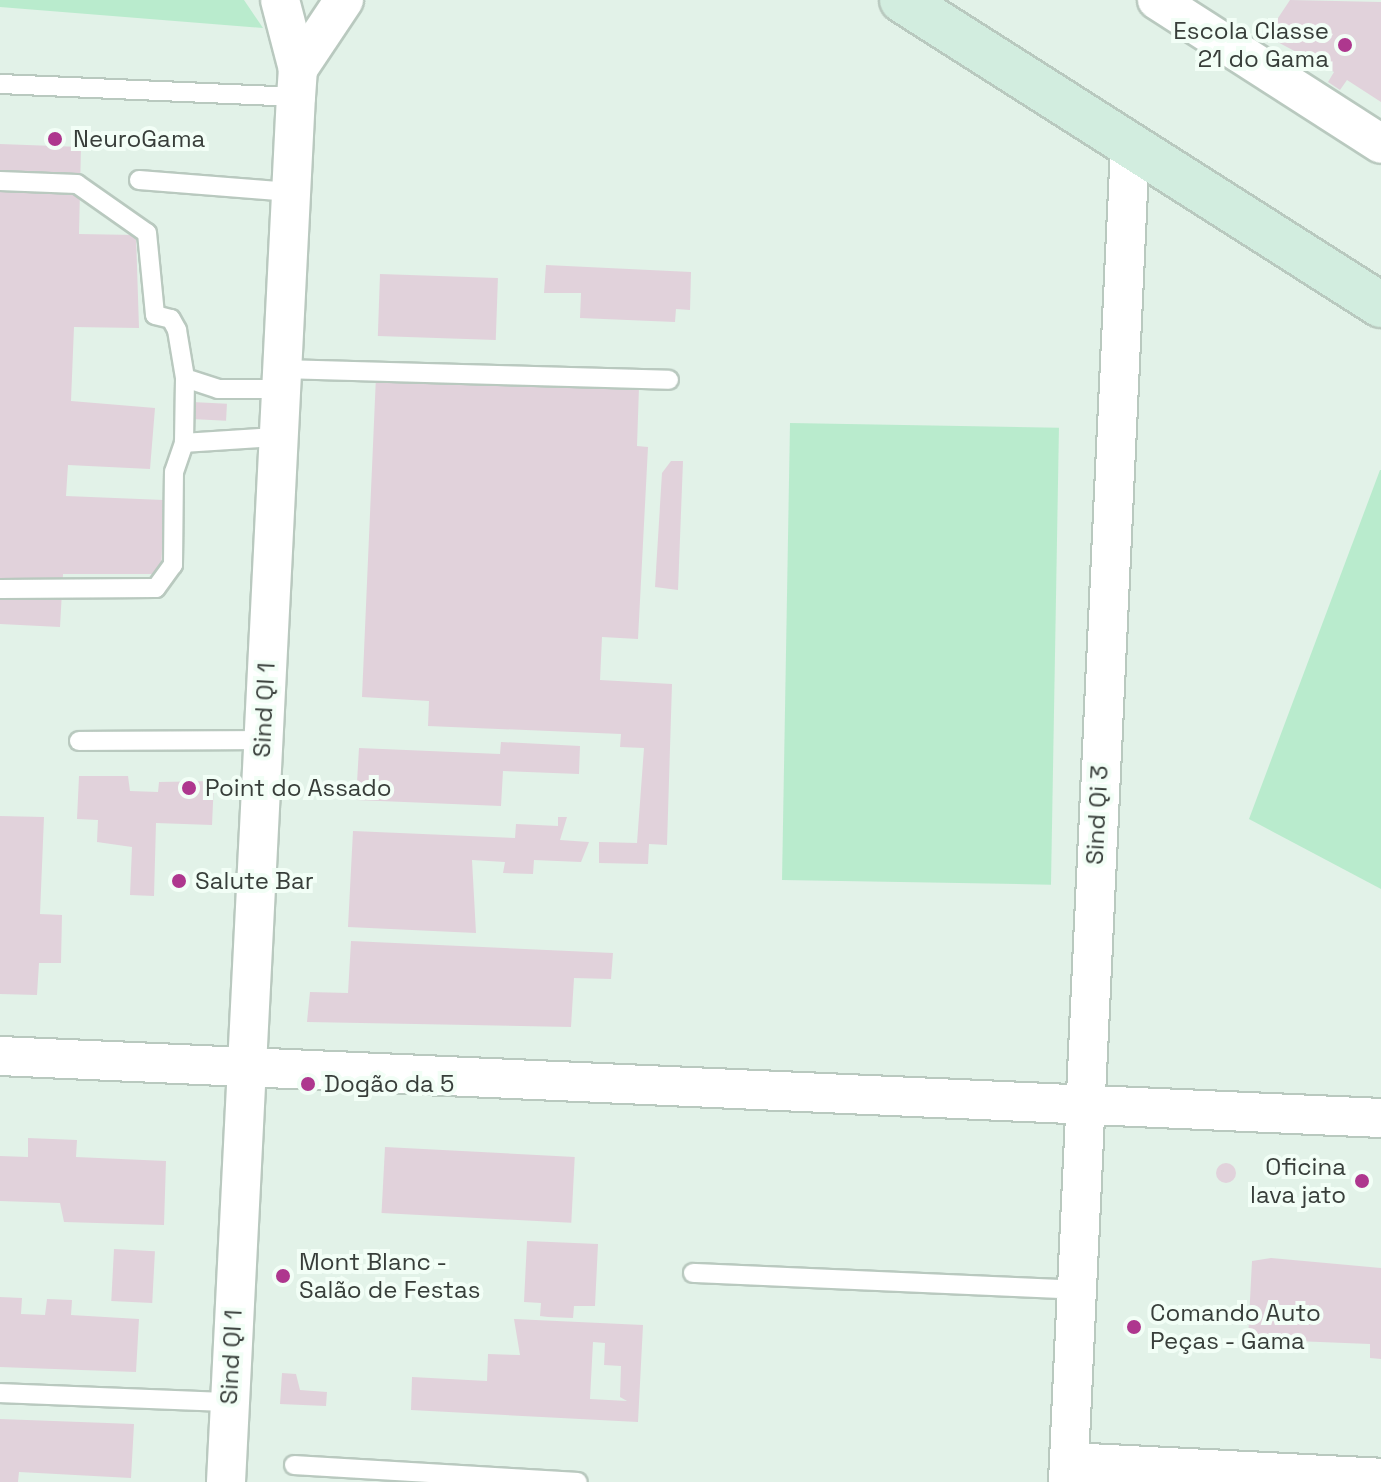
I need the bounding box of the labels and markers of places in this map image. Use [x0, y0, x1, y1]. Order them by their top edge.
place label: Escola Classe 21 do Gama [1173, 17, 1329, 73]
marker: Escola Classe 21 do Gama [1336, 36, 1354, 54]
place label: NeuroGama [73, 125, 205, 153]
marker: NeuroGama [44, 128, 66, 150]
place label: Point do Assado [205, 774, 392, 802]
marker: Point do Assado [180, 779, 198, 797]
place label: Salute Bar [195, 867, 314, 895]
marker: Salute Bar [170, 872, 188, 890]
place label: Dogão da 5 [324, 1070, 454, 1098]
marker: Dogão da 5 [299, 1075, 317, 1093]
place label: Oficina lava jato [1250, 1153, 1346, 1209]
marker: Oficina lava jato [1353, 1172, 1371, 1190]
place label: Mont Blanc - Salão de Festas [299, 1248, 480, 1304]
marker: Mont Blanc - Salão de Festas [274, 1267, 292, 1285]
place label: Comando Auto Peças - Gama [1150, 1299, 1321, 1355]
marker: Comando Auto Peças - Gama [1125, 1318, 1143, 1336]

